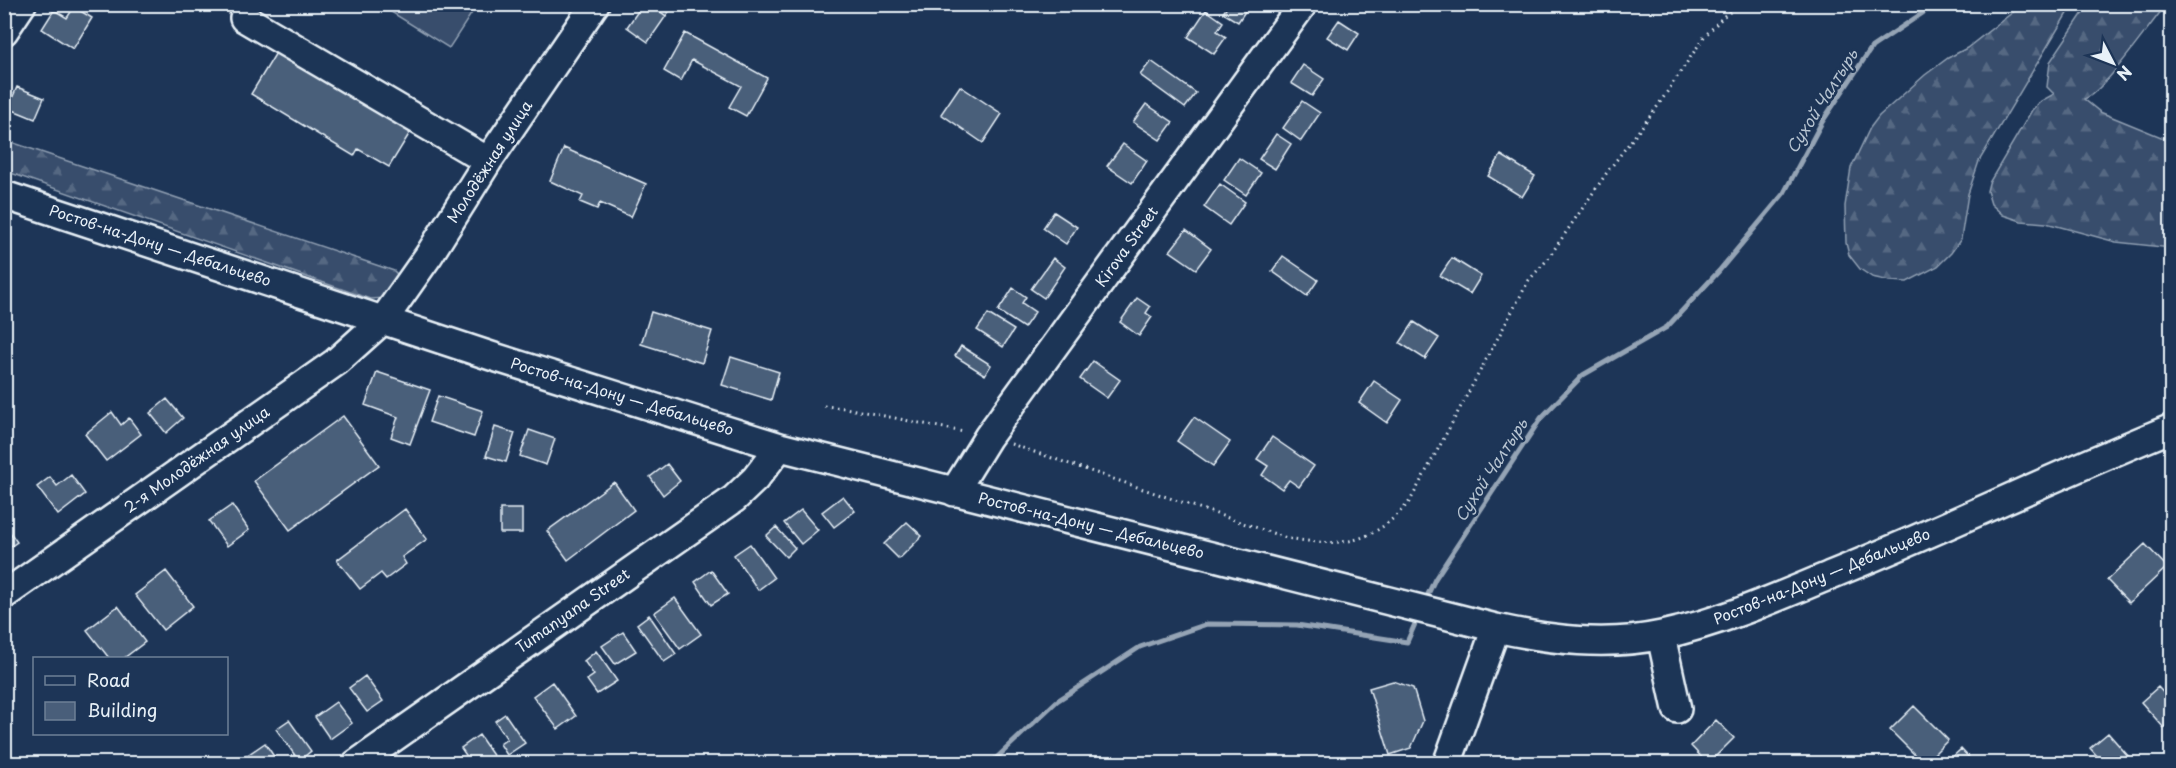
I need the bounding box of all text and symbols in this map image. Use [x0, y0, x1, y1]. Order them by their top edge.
north arrow [2083, 33, 2143, 93]
water label: Сухой Чалтырь [1779, 43, 1863, 157]
text: N [2112, 61, 2138, 86]
street label: Молодёжная улица [440, 95, 537, 227]
street label: Ростов-на-Дону — Дебальцево [47, 198, 274, 291]
street label: Kirova Street [1089, 201, 1163, 291]
street label: Ростов-на-Дону — Дебальцево [508, 351, 737, 440]
street label: 2-я Молодёжная улица [119, 399, 274, 518]
water label: Сухой Чалтырь [1448, 412, 1533, 526]
street label: Ростов-на-Дону — Дебальцево [976, 485, 1207, 564]
street label: Ростов-на-Дону — Дебальцево [1710, 521, 1933, 630]
street label: Tumanyana Street [510, 562, 634, 658]
legend [33, 657, 228, 735]
text: Road [87, 666, 131, 693]
text: Building [87, 696, 157, 723]

